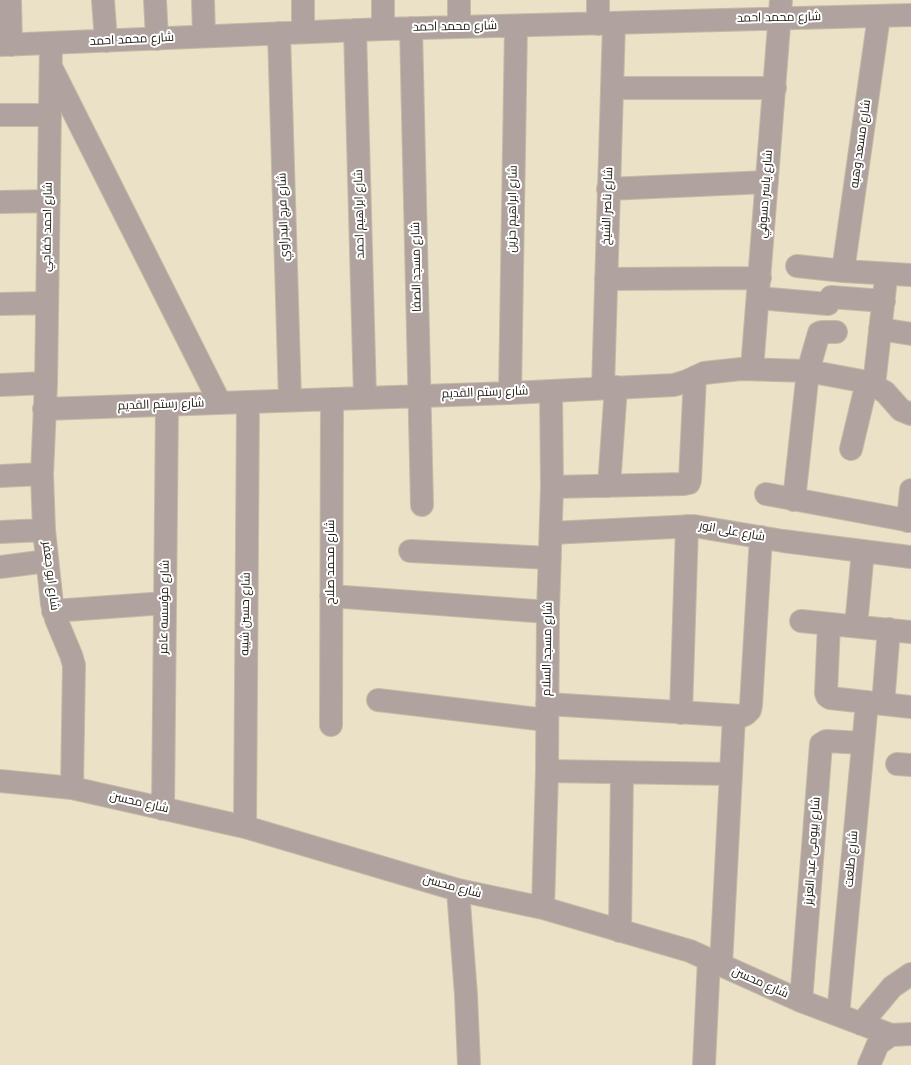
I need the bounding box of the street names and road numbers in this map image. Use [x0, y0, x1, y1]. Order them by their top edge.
street label: شارع محمد احمد [737, 10, 821, 26]
street label: شارع محمد احمد [413, 19, 497, 35]
street label: شارع محمد احمد [90, 31, 174, 49]
street label: شارع مسعد وهبه [848, 99, 874, 189]
street label: شارع ياسر دسوقي [756, 149, 776, 239]
street label: شارع ابراهيم حزين [505, 165, 521, 253]
street label: شارع ناصر الشيخ [599, 167, 617, 245]
street label: شارع ابراهيم احمد [352, 169, 368, 259]
street label: شارع فرج البدراوي [275, 173, 293, 261]
street label: شارع احمد خفاجي [40, 182, 56, 272]
street label: شارع مسجد الصفا [409, 222, 425, 312]
street label: شارع رستم القديم [441, 384, 529, 402]
street label: شارع رستم القديم [117, 396, 205, 414]
street label: شارع على انور [698, 519, 766, 545]
street label: شارع محمد صلاح [324, 520, 338, 604]
street label: شارع ابو جعفر [39, 541, 61, 611]
street label: شارع مؤسسه عامر [157, 560, 173, 654]
street label: شارع حسين شيبه [238, 572, 254, 656]
street label: شارع مسجد السلام [540, 602, 556, 696]
street label: شارع محسن [108, 789, 170, 817]
street label: شارع بيومى عبد العزيز [802, 796, 824, 906]
street label: شارع طلعت [842, 830, 862, 888]
street label: شارع محسن [421, 872, 483, 902]
street label: شارع محسن [730, 964, 790, 1002]

